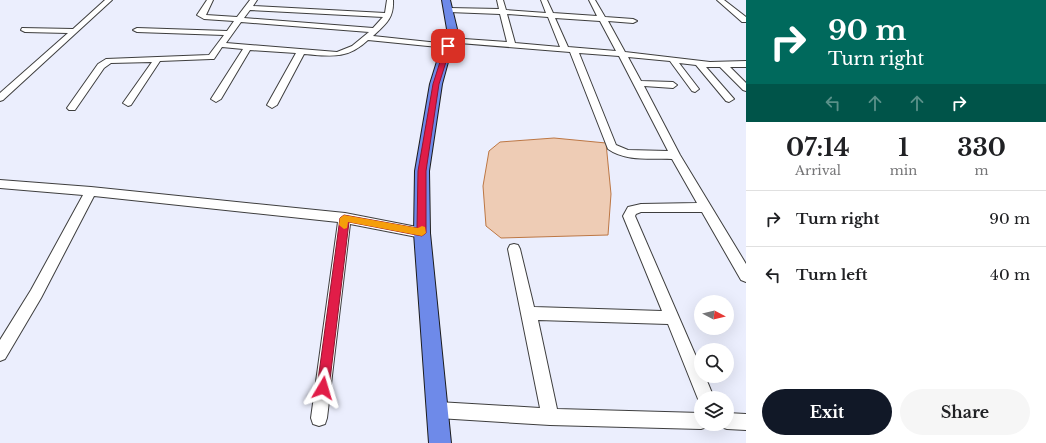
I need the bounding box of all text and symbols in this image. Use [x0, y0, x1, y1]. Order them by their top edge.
text: 90 m [828, 13, 906, 48]
icon: right [762, 16, 814, 68]
pin [431, 29, 465, 63]
icon: arrive [437, 35, 459, 57]
text: Turn right [828, 48, 924, 70]
icon: left [822, 92, 844, 114]
icon: ahead [864, 92, 886, 114]
icon: ahead [906, 92, 928, 114]
icon: right [948, 92, 970, 114]
text: 07:14 [786, 133, 850, 162]
text: 1 [898, 133, 909, 162]
text: 330 [957, 133, 1006, 162]
text: Arrival [795, 162, 841, 179]
text: min [890, 162, 917, 179]
text: m [975, 162, 989, 179]
icon: right [762, 208, 784, 230]
text: Turn right [796, 209, 879, 228]
text: 90 m [989, 209, 1030, 228]
icon: left [762, 264, 784, 286]
text: Turn left [796, 265, 867, 284]
text: 40 m [990, 265, 1030, 284]
north arrow [694, 295, 734, 335]
map controls [694, 295, 734, 431]
button: search [694, 343, 734, 383]
position arrow [302, 367, 344, 409]
button: Exit [762, 389, 892, 435]
button: Share [900, 389, 1030, 435]
button: layers [694, 391, 734, 431]

